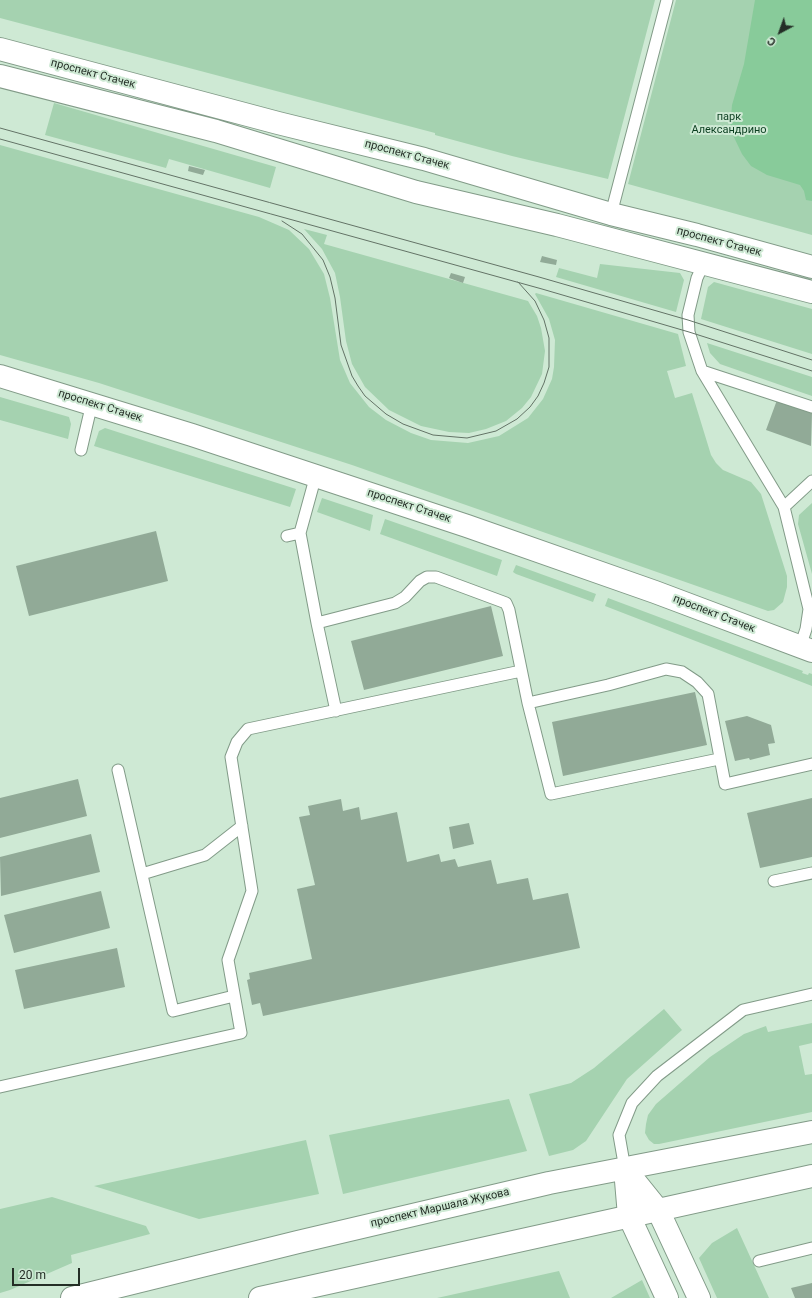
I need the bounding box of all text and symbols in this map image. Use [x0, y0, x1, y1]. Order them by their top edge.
north arrow [760, 12, 800, 52]
text: С [765, 34, 779, 49]
street label: проспект Стачек [49, 56, 137, 92]
park label: парк Александрино [691, 110, 767, 136]
street label: проспект Стачек [363, 137, 451, 173]
street label: проспект Стачек [675, 224, 763, 260]
street label: проспект Стачек [57, 387, 143, 425]
street label: проспект Стачек [366, 486, 452, 526]
street label: проспект Стачек [671, 592, 757, 636]
street label: проспект Маршала Жукова [369, 1186, 511, 1230]
scale bar [14, 1260, 82, 1286]
text: 20 m [19, 1268, 46, 1282]

